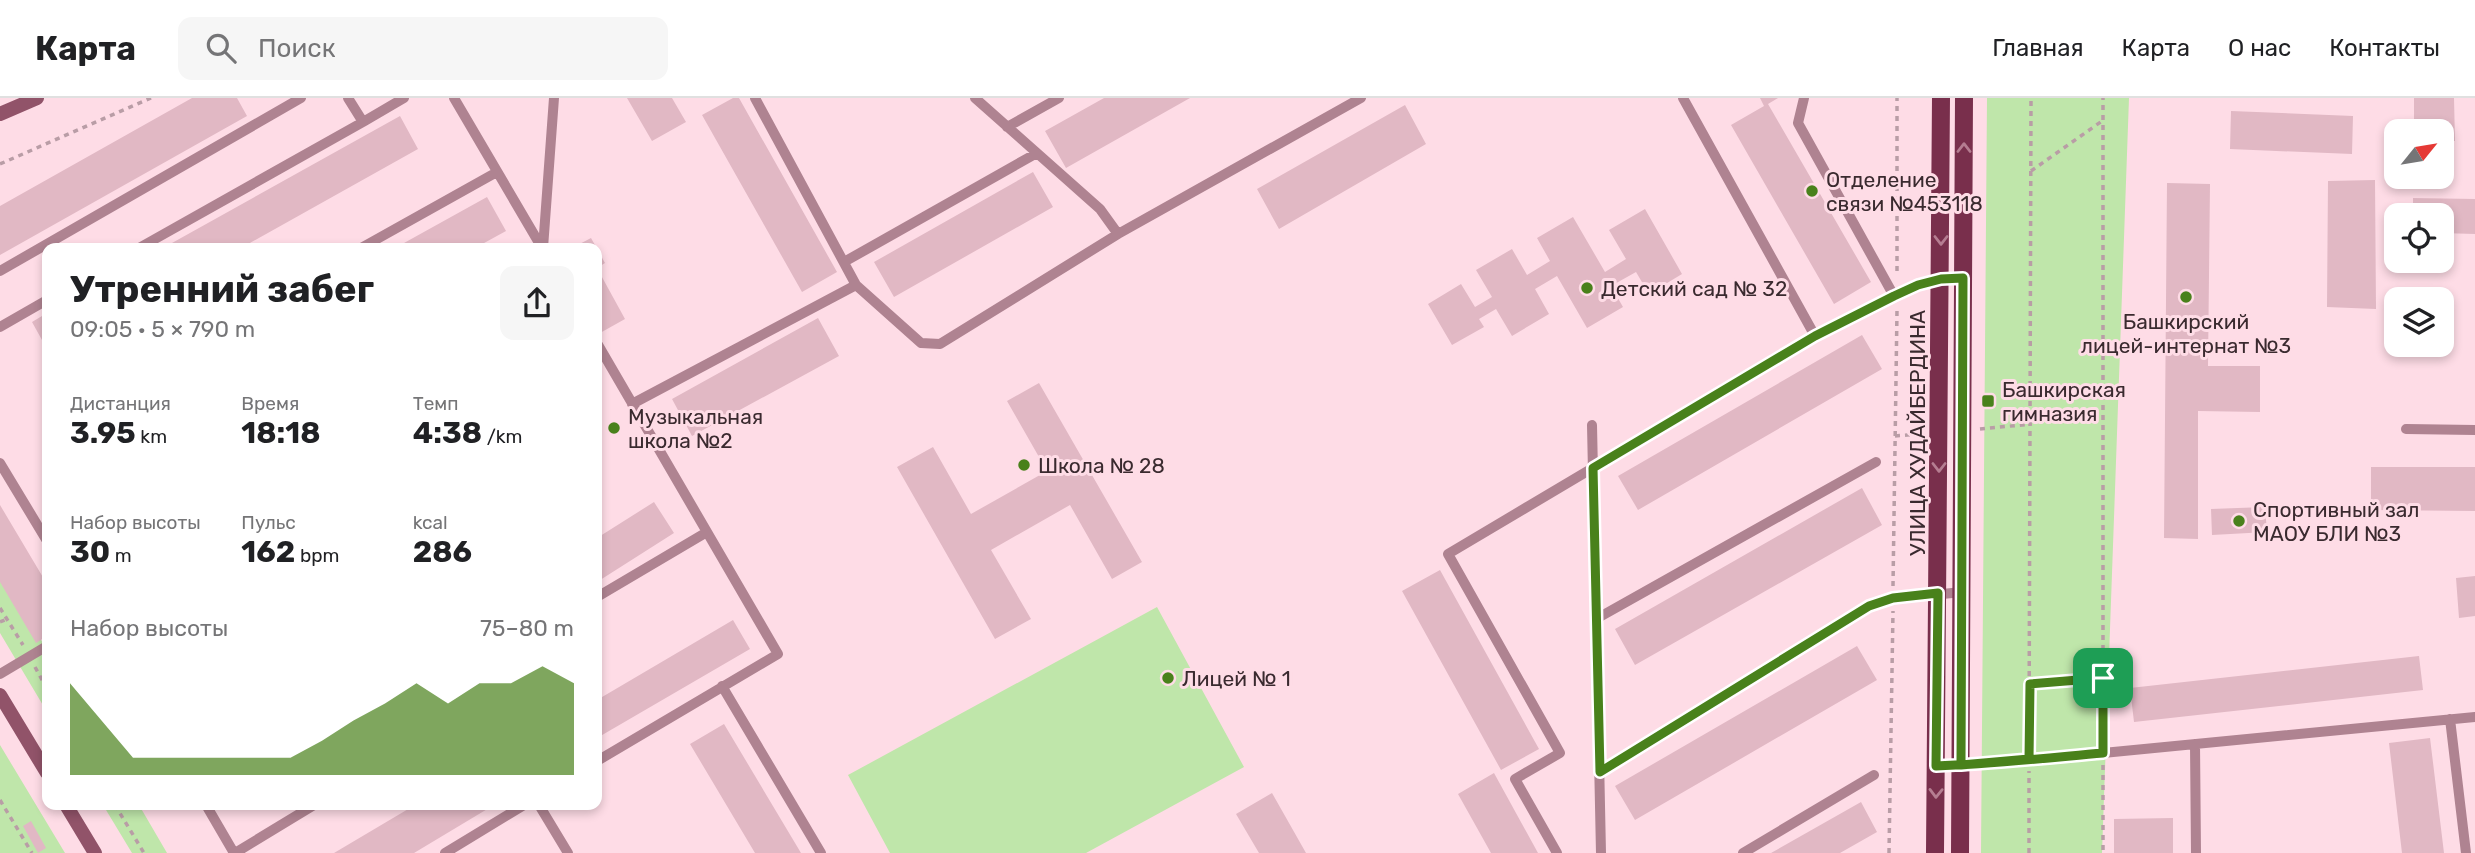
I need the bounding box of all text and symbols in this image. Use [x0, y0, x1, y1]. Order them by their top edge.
search box [178, 17, 668, 80]
text: Карта [35, 29, 136, 68]
icon: search [202, 29, 240, 67]
text: Поиск [258, 33, 336, 64]
text: Главная [1992, 34, 2084, 62]
text: Карта [2122, 34, 2190, 62]
text: О нас [2228, 34, 2291, 62]
text: Контакты [2329, 34, 2440, 62]
north arrow [2384, 119, 2454, 189]
map controls [2384, 119, 2454, 357]
one-way arrow [1956, 142, 1972, 153]
place label: Отделение связи №453118 [1826, 167, 1983, 216]
marker: Отделение связи №453118 [1804, 183, 1820, 199]
button: locate [2384, 203, 2454, 273]
one-way arrow [1933, 235, 1949, 245]
text: Утренний забег [70, 266, 374, 312]
button: share [500, 266, 574, 340]
place label: Детский сад № 32 [1601, 276, 1787, 301]
marker: Детский сад № 32 [1579, 280, 1595, 296]
button: layers [2384, 287, 2454, 357]
marker: Башкирский лицей-интернат №3 [2178, 289, 2194, 305]
place label: Башкирский лицей-интернат №3 [2081, 309, 2291, 358]
street label: УЛИЦА ХУДАЙБЕРДИНА [1905, 310, 1930, 556]
text: 09:05 · 5 × 790 m [70, 315, 255, 343]
place label: Башкирская гимназия [2002, 377, 2126, 426]
text: Дистанция [70, 392, 171, 415]
text: Время [241, 392, 299, 415]
text: Темп [413, 392, 459, 415]
marker: Башкирская гимназия [1980, 393, 1996, 409]
place label: Музыкальная школа №2 [628, 404, 763, 453]
text: 3.95 [70, 415, 136, 451]
text: 18:18 [241, 415, 321, 451]
text: 4:38 [413, 415, 482, 451]
marker: Музыкальная школа №2 [606, 420, 622, 436]
text: km [136, 425, 167, 448]
text: /km [482, 425, 523, 448]
place label: Школа № 28 [1038, 453, 1165, 478]
marker: Школа № 28 [1016, 457, 1032, 473]
one-way arrow [1932, 462, 1947, 473]
place label: Спортивный зал МАОУ БЛИ №3 [2253, 497, 2419, 546]
text: Набор высоты [70, 511, 201, 534]
text: Пульс [241, 511, 296, 534]
text: kcal [413, 511, 448, 534]
marker: Спортивный зал МАОУ БЛИ №3 [2231, 513, 2247, 529]
text: 30 [70, 534, 110, 570]
text: 162 [241, 534, 295, 570]
text: 286 [413, 534, 472, 570]
text: m [110, 544, 132, 567]
text: bpm [295, 544, 339, 567]
text: Набор высоты [70, 614, 228, 642]
text: 75–80 m [480, 614, 574, 642]
pin [2073, 648, 2133, 708]
icon: arrive [2084, 659, 2122, 697]
place label: Лицей № 1 [1182, 666, 1291, 691]
marker: Лицей № 1 [1160, 670, 1176, 686]
one-way arrow [1928, 788, 1944, 798]

